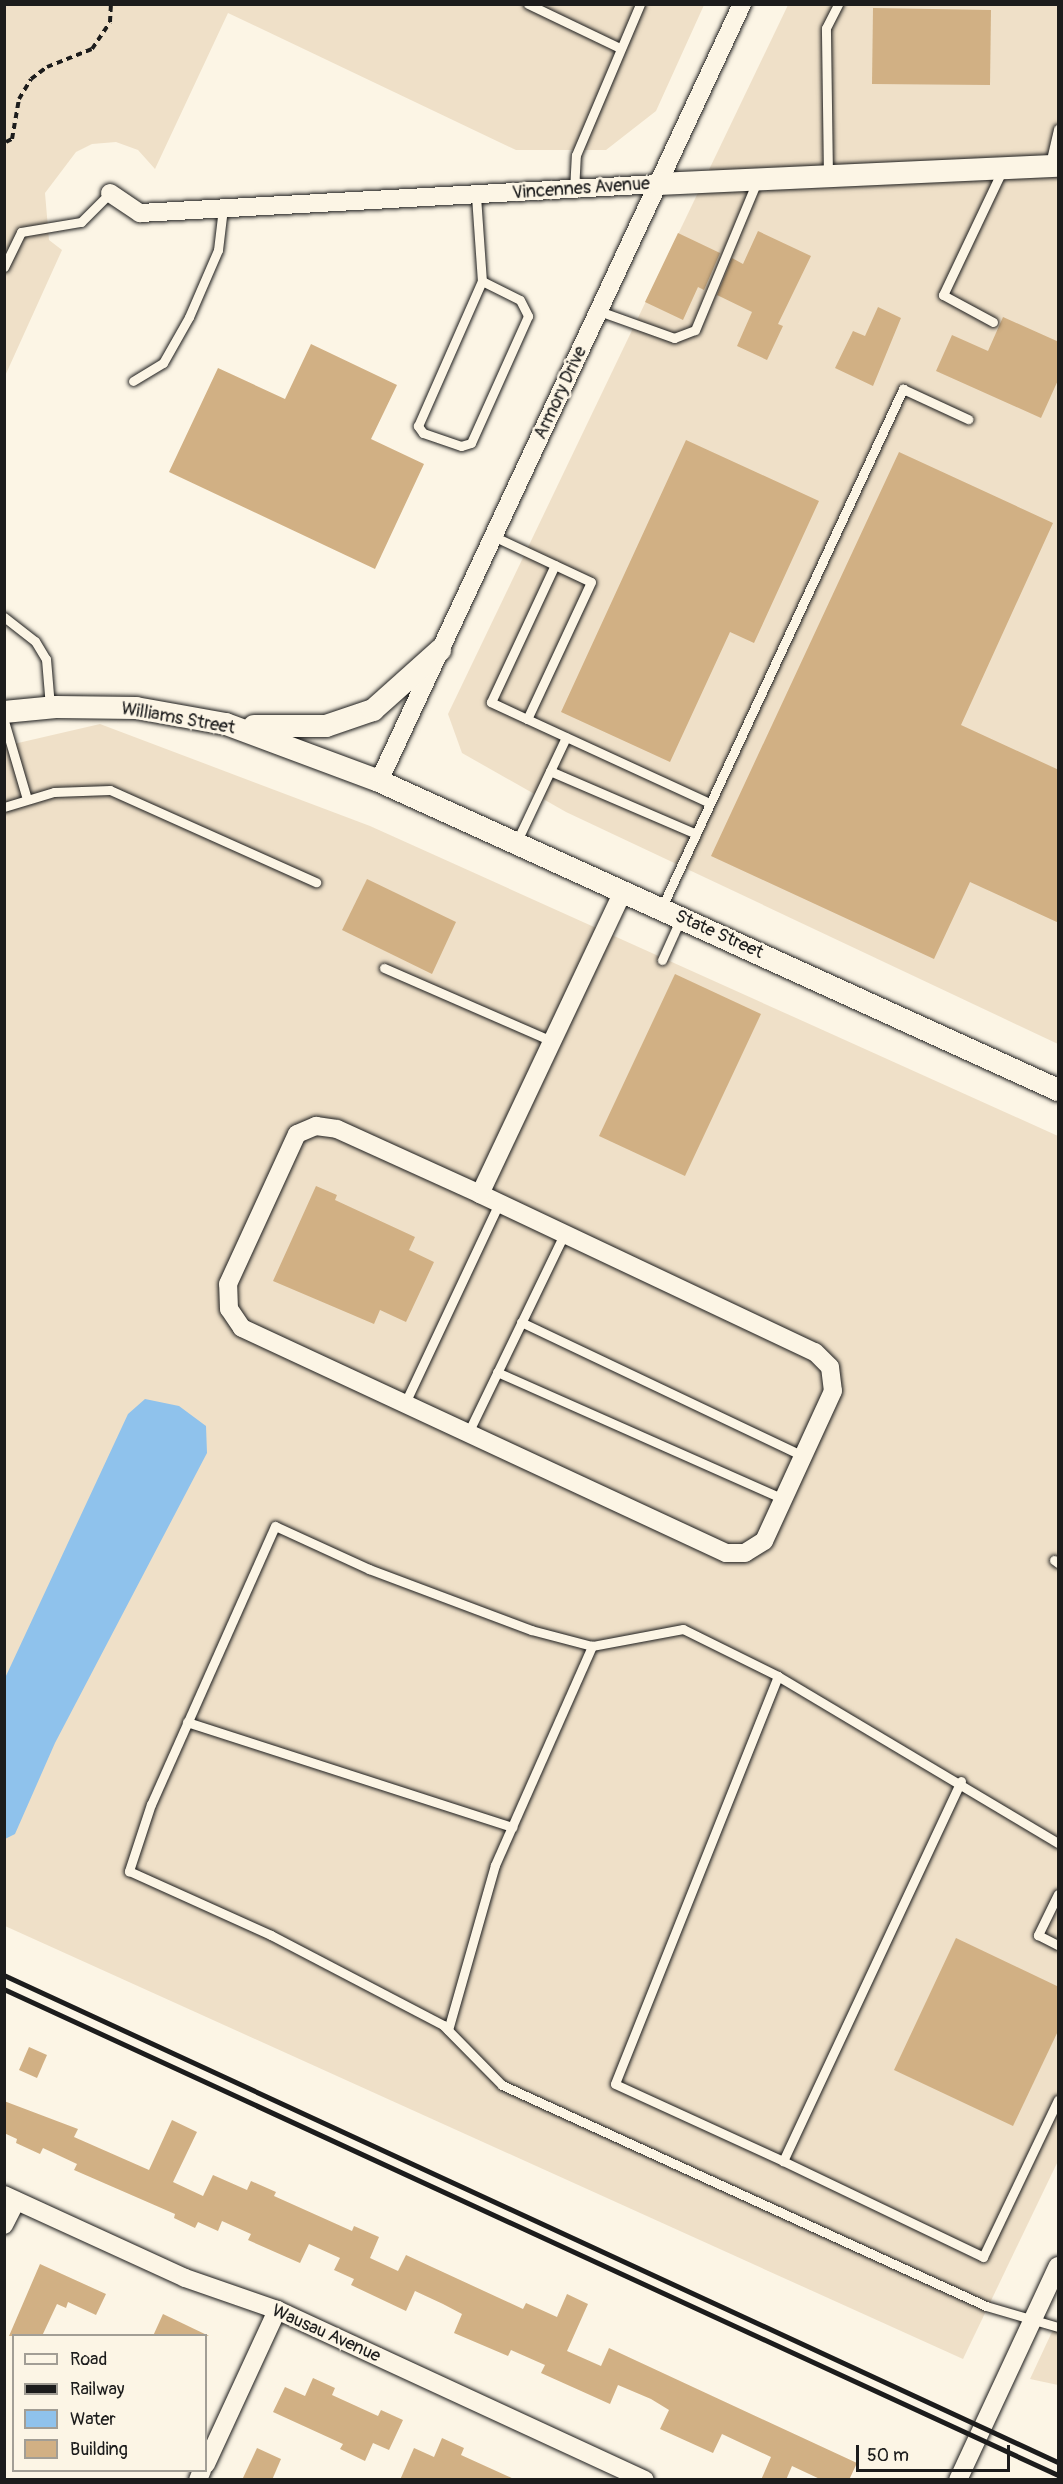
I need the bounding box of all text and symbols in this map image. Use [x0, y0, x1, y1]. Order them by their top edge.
street label: Vincennes Avenue [511, 173, 651, 205]
street label: Armory Drive [530, 343, 592, 443]
street label: Williams Street [119, 698, 237, 740]
street label: State Street [671, 906, 767, 964]
street label: Wausau Avenue [268, 2300, 384, 2368]
legend [12, 2334, 207, 2472]
text: Road [70, 2348, 107, 2371]
text: Railway [70, 2378, 125, 2401]
text: Water [70, 2408, 116, 2431]
scale bar [859, 2433, 1014, 2471]
text: Building [70, 2438, 128, 2461]
text: 50 m [867, 2444, 909, 2467]

